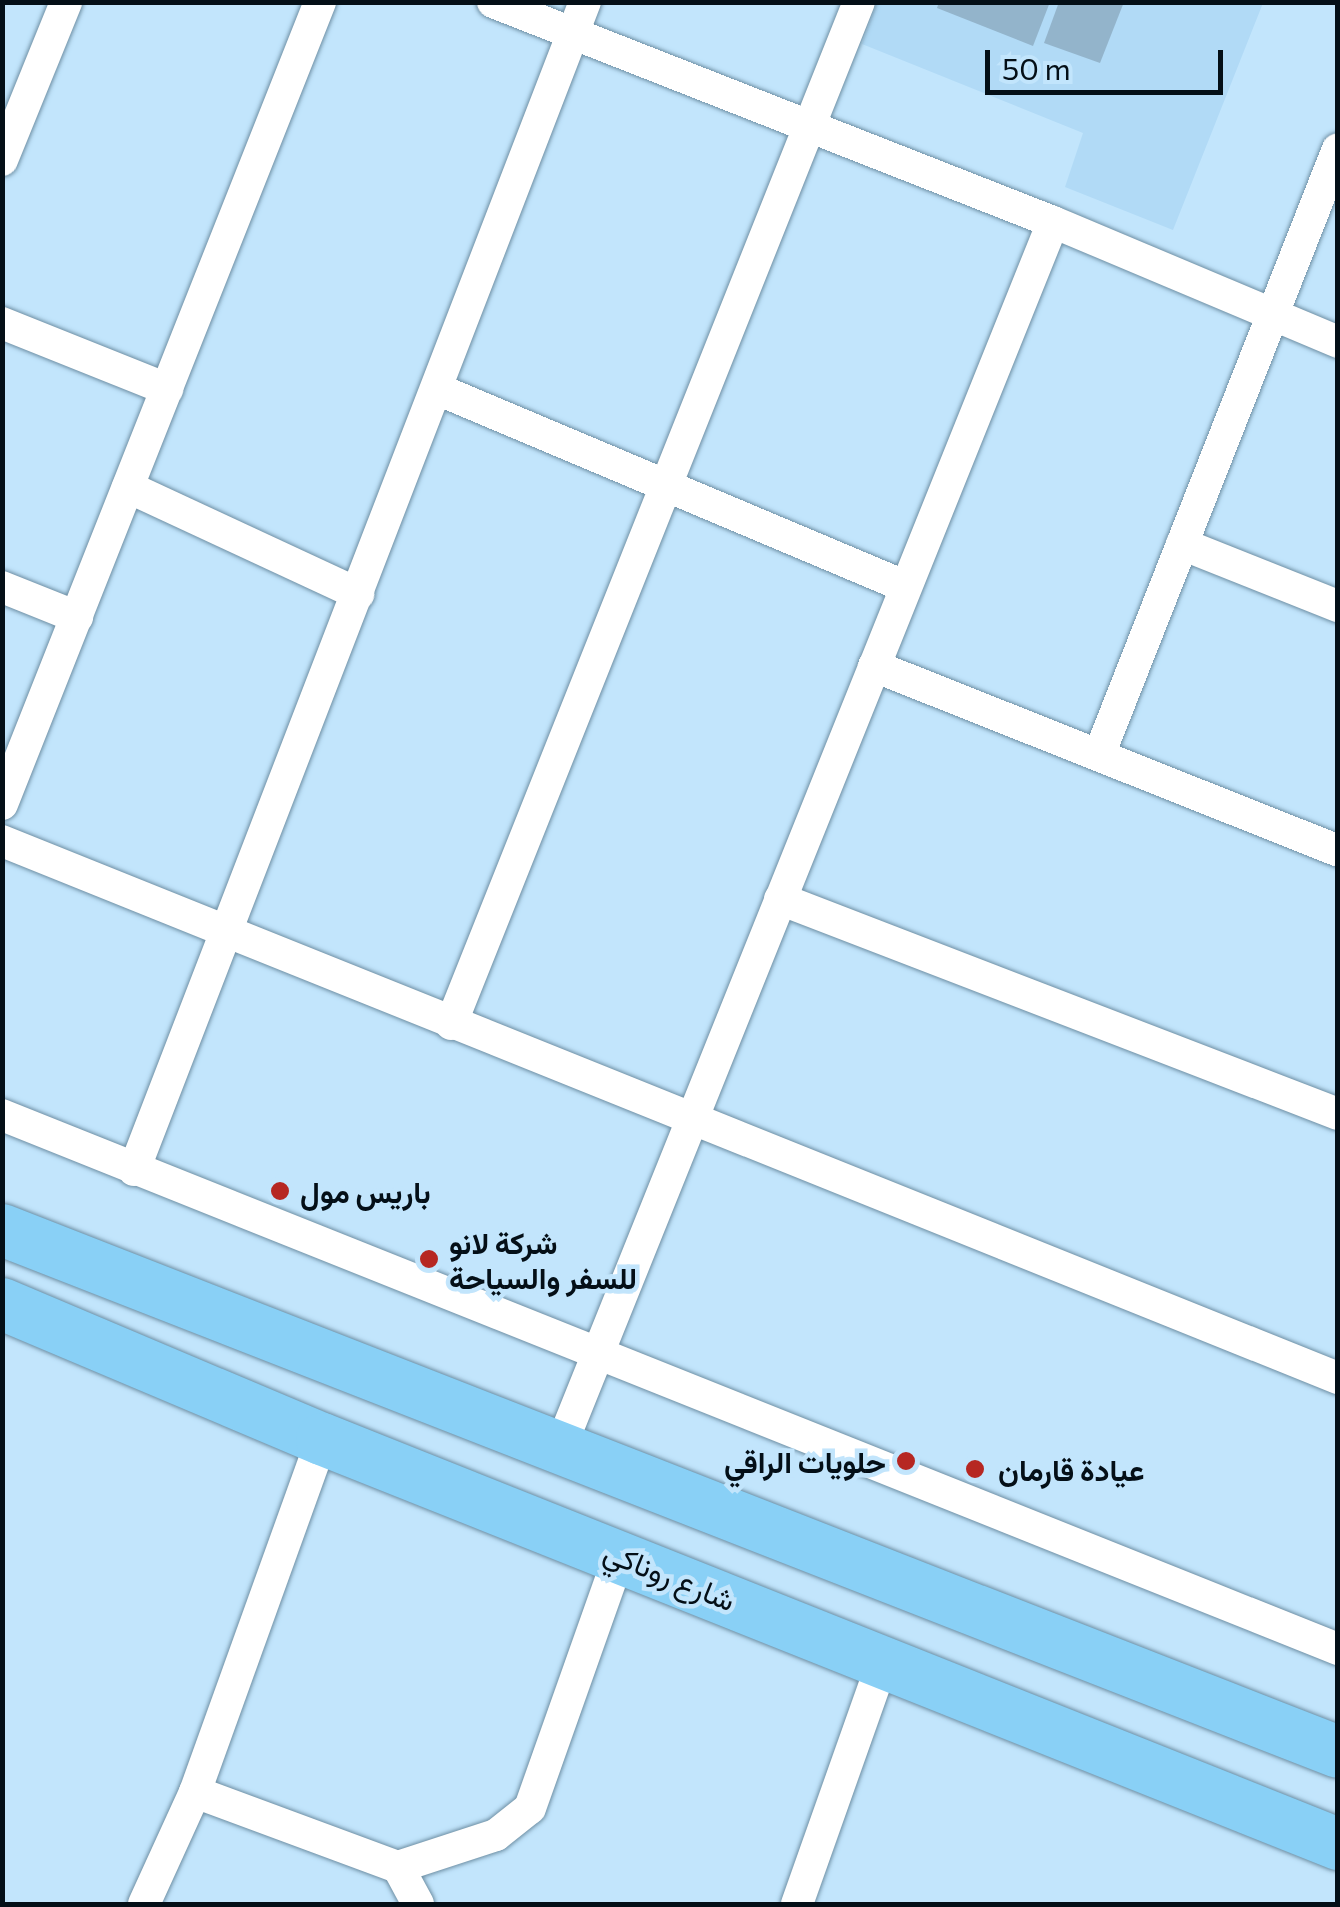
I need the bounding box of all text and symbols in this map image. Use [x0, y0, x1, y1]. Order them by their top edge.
scale bar [990, 30, 1228, 92]
text: 50 m [1002, 49, 1071, 86]
place label: باريس مول [300, 1173, 431, 1209]
marker: باريس مول [269, 1180, 291, 1202]
place label: شركة لانو للسفر والسياحة [449, 1224, 637, 1294]
marker: شركة لانو للسفر والسياحة [418, 1248, 440, 1270]
place label: حلويات الراقي [724, 1443, 886, 1479]
marker: حلويات الراقي [895, 1450, 917, 1472]
place label: عيادة قارمان [998, 1451, 1145, 1487]
marker: عيادة قارمان [962, 1456, 988, 1482]
street label: شارع روناكي [599, 1532, 741, 1618]

